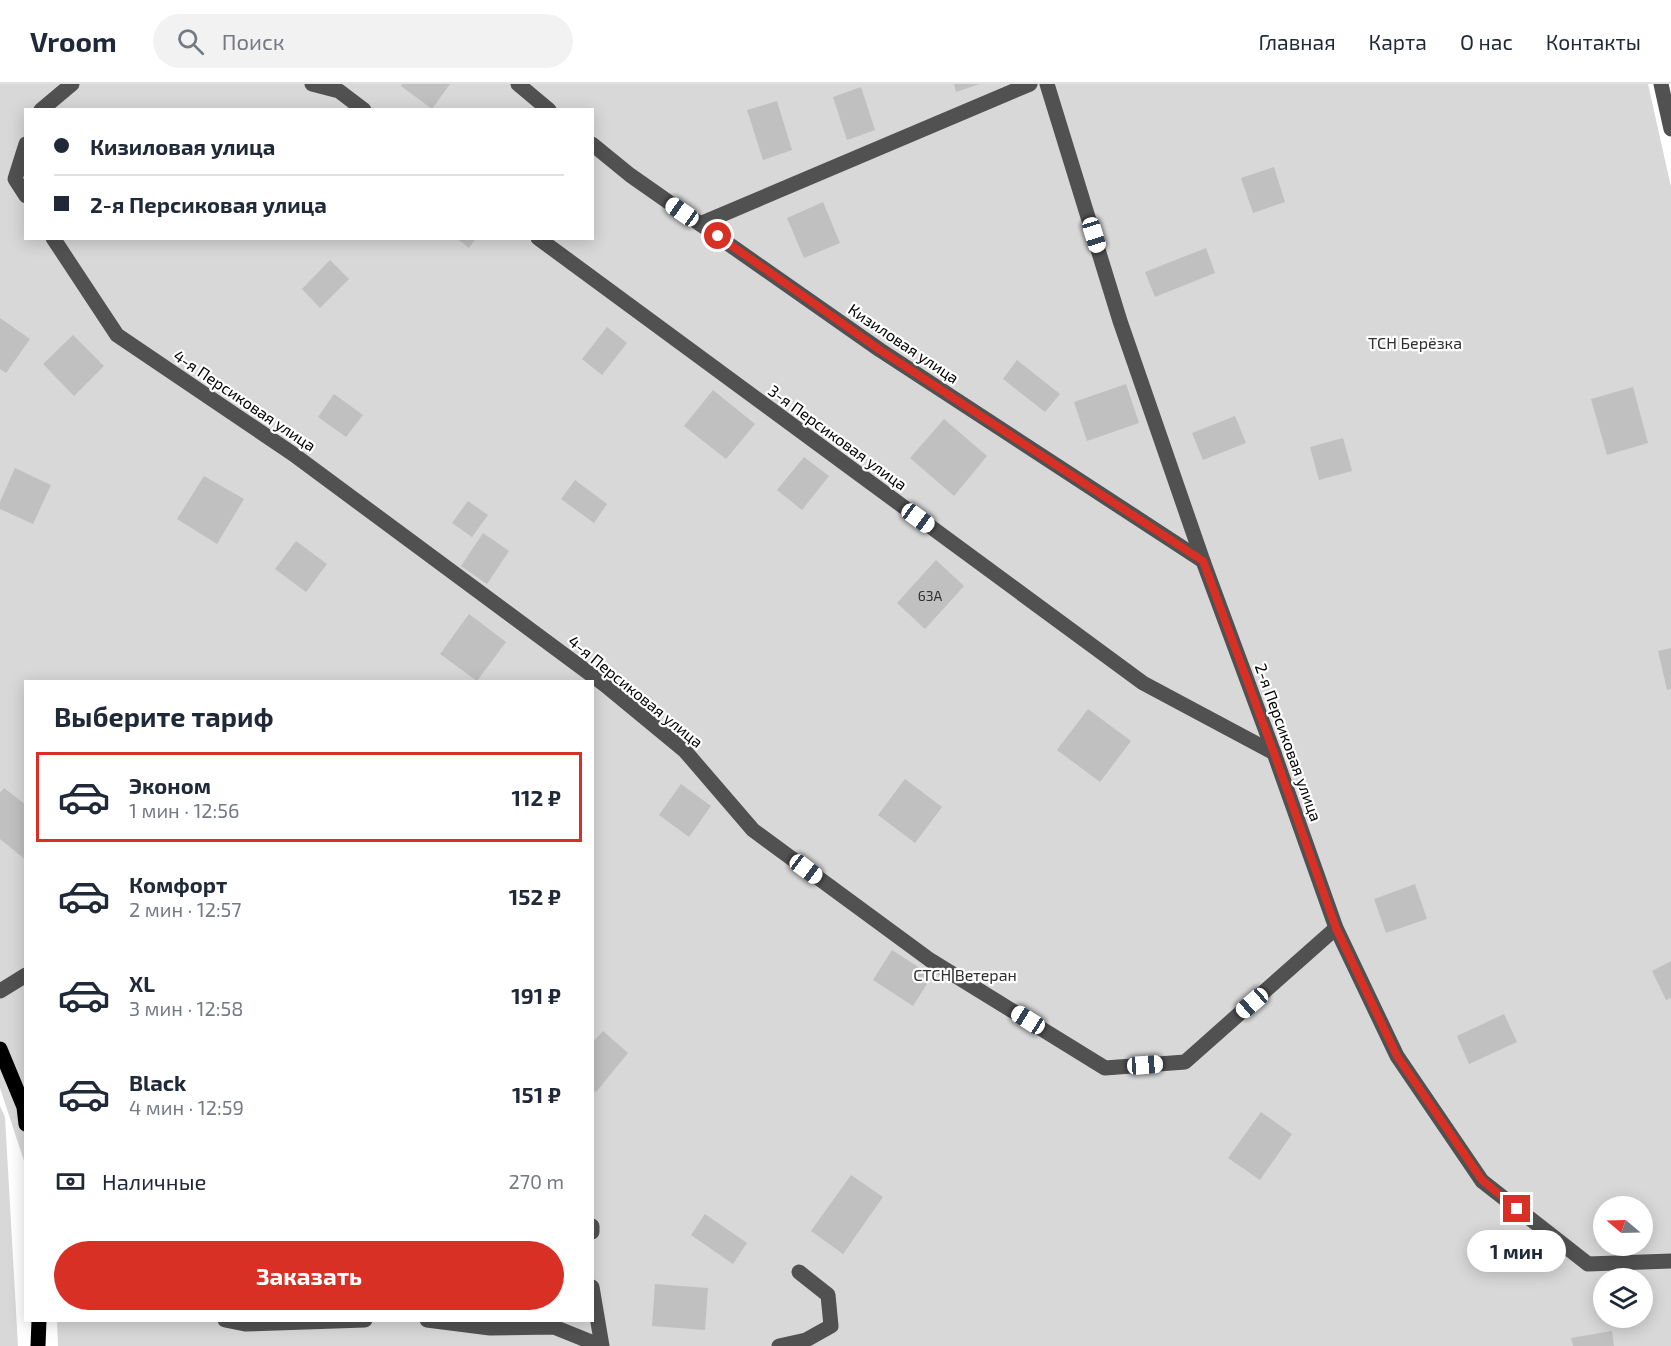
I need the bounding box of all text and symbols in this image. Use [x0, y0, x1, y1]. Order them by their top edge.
search box [153, 14, 573, 68]
text: Vroom [30, 24, 117, 58]
icon: search [174, 25, 207, 58]
text: Поиск [222, 28, 285, 54]
text: Главная [1259, 29, 1336, 54]
text: Карта [1369, 29, 1427, 54]
text: О нас [1460, 29, 1513, 54]
text: Контакты [1546, 29, 1641, 54]
text: Кизиловая улица [90, 133, 275, 159]
text: 2-я Персиковая улица [90, 191, 327, 217]
car [662, 194, 702, 230]
car [1080, 215, 1108, 255]
route start [704, 222, 731, 249]
street label: Кизиловая улица [845, 299, 963, 388]
park label: ТСН Берёзка [1368, 333, 1462, 352]
street label: 4-я Персиковая улица [170, 345, 320, 456]
street label: 3-я Персиковая улица [764, 380, 911, 494]
car [898, 500, 938, 536]
house number: 63А [918, 587, 943, 604]
street label: 4-я Персиковая улица [564, 631, 707, 752]
street label: 2-я Персиковая улица [1251, 660, 1326, 824]
text: Выберите тариф [54, 700, 274, 732]
icon: car [57, 770, 111, 824]
text: Эконом [129, 772, 211, 798]
text: 112 ₽ [511, 784, 561, 810]
text: 1 мин · 12:56 [129, 798, 239, 822]
car [786, 851, 826, 887]
icon: car [57, 869, 111, 923]
text: Комфорт [129, 871, 227, 897]
text: 152 ₽ [509, 883, 561, 909]
text: 2 мин · 12:57 [129, 897, 242, 921]
park label: СТСН Ветеран [913, 965, 1017, 984]
icon: car [57, 968, 111, 1022]
text: XL [129, 970, 155, 996]
text: 191 ₽ [511, 982, 561, 1008]
car [1233, 984, 1271, 1022]
text: 3 мин · 12:58 [129, 996, 243, 1020]
car [1008, 1003, 1048, 1037]
car [1126, 1055, 1164, 1075]
icon: car [57, 1067, 111, 1121]
text: Black [129, 1069, 186, 1095]
text: 151 ₽ [512, 1081, 561, 1107]
text: 4 мин · 12:59 [129, 1095, 244, 1119]
icon: cash [54, 1165, 87, 1198]
text: Наличные [102, 1168, 206, 1194]
text: 270 m [508, 1169, 564, 1193]
route end [1503, 1195, 1530, 1222]
north arrow [1593, 1196, 1653, 1256]
map controls [1593, 1196, 1653, 1328]
callout: 1 мин [1468, 1230, 1567, 1272]
text: 1 мин [1490, 1239, 1543, 1263]
button: Заказать [54, 1241, 564, 1310]
button: layers [1593, 1268, 1653, 1328]

